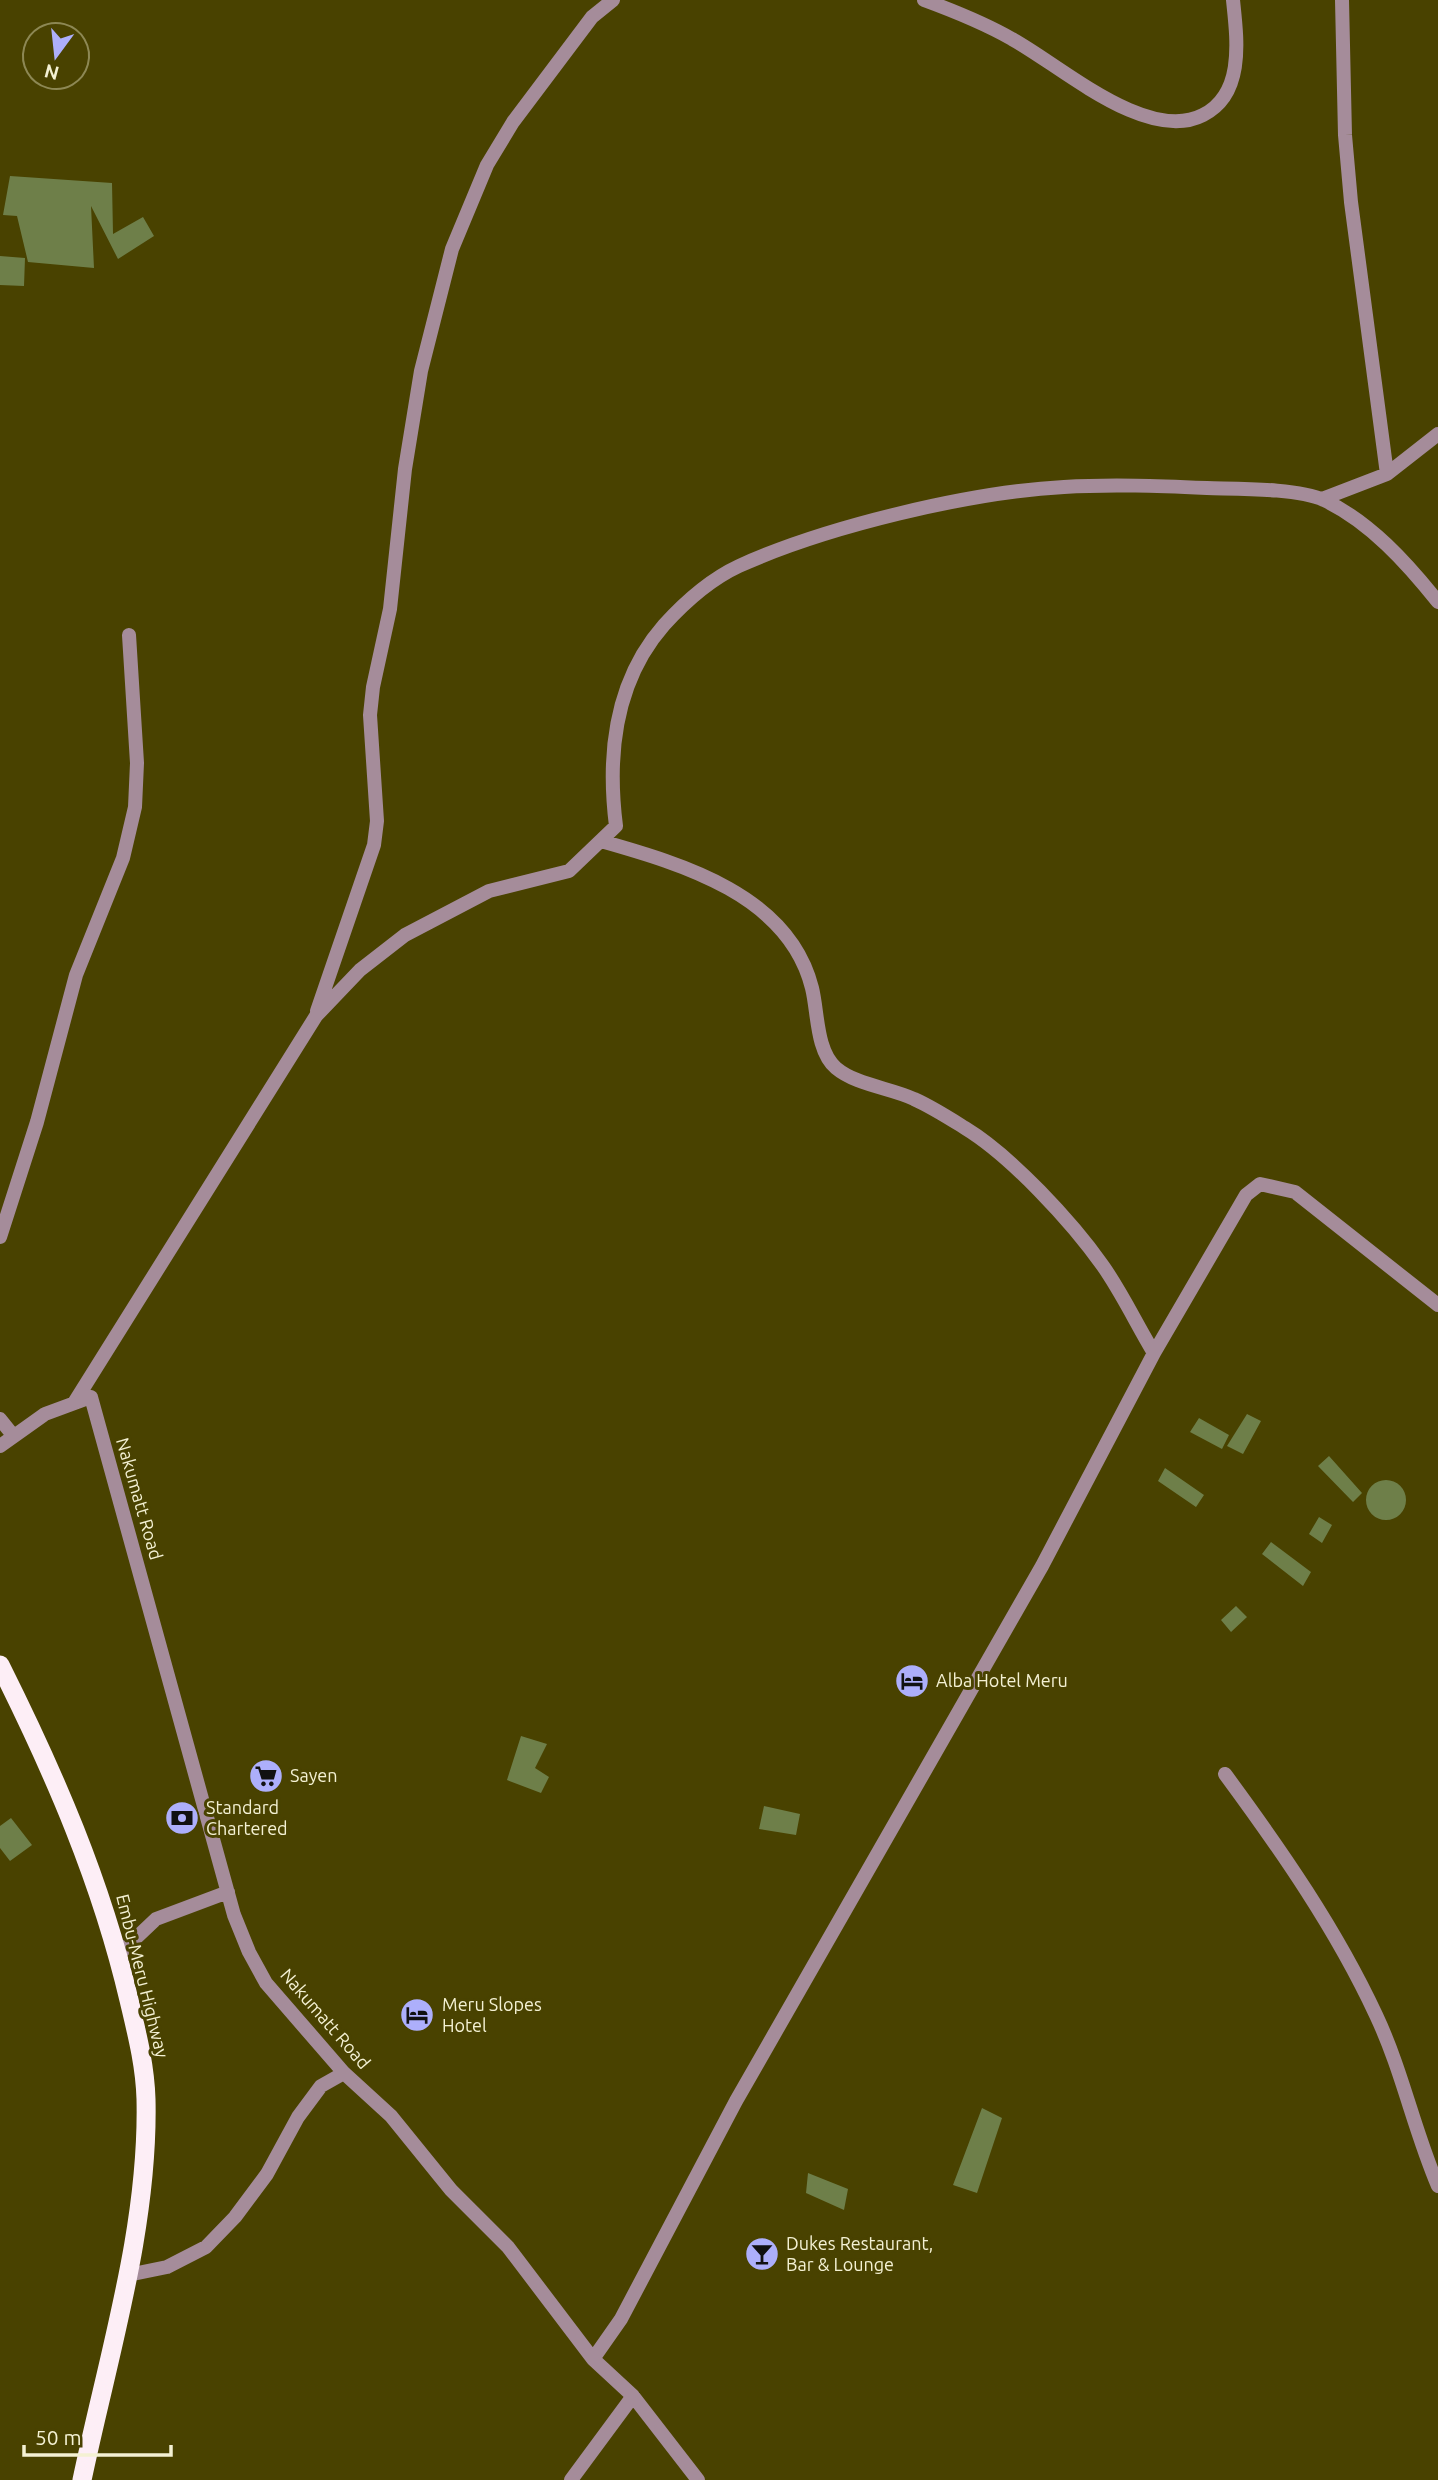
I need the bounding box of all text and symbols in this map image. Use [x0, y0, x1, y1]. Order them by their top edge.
north arrow [21, 21, 91, 91]
text: N [42, 60, 61, 85]
street label: Nakumatt Road [113, 1435, 167, 1562]
hotel icon: Alba Hotel Meru [893, 1662, 931, 1700]
place label: Alba Hotel Meru [936, 1670, 1068, 1690]
supermarket icon: Sayen [247, 1757, 285, 1795]
place label: Sayen [290, 1765, 338, 1785]
place label: Standard Chartered [206, 1797, 288, 1838]
bank icon: Standard Chartered [163, 1799, 201, 1837]
street label: Embu-Meru Highway [113, 1892, 173, 2060]
street label: Nakumatt Road [277, 1964, 375, 2072]
place label: Meru Slopes Hotel [442, 1994, 542, 2035]
hotel icon: Meru Slopes Hotel [398, 1996, 436, 2034]
place label: Dukes Restaurant, Bar & Lounge [786, 2233, 933, 2274]
bar icon: Dukes Restaurant, Bar & Lounge [743, 2235, 781, 2273]
scale bar [24, 2414, 172, 2458]
text: 50 m [35, 2425, 82, 2449]

